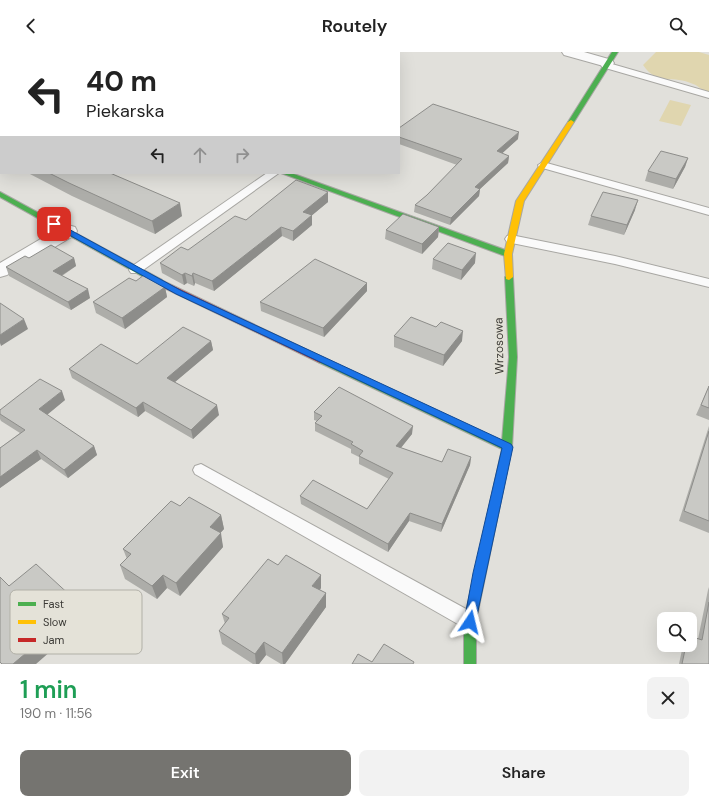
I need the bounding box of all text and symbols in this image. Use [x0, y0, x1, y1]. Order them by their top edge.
text: Routely [322, 14, 387, 38]
icon: back [20, 15, 42, 37]
icon: search [667, 15, 689, 37]
text: 40 m [86, 63, 157, 100]
icon: left [20, 68, 72, 120]
text: Piekarska [86, 99, 164, 123]
icon: left [147, 144, 169, 166]
icon: ahead [189, 144, 211, 166]
icon: right [231, 144, 253, 166]
pin [37, 207, 71, 241]
icon: arrive [43, 213, 65, 235]
street label: Wrzosowa [491, 317, 507, 375]
legend [10, 590, 142, 654]
text: Fast [43, 597, 64, 611]
position arrow [449, 601, 491, 643]
map controls [657, 612, 697, 652]
button: search [657, 612, 697, 652]
text: Slow [43, 615, 67, 629]
text: Jam [43, 633, 64, 647]
text: 1 min [20, 674, 77, 705]
button: close [647, 677, 689, 719]
text: 190 m · 11:56 [20, 705, 92, 722]
button: Exit [20, 750, 351, 796]
button: Share [359, 750, 689, 796]

